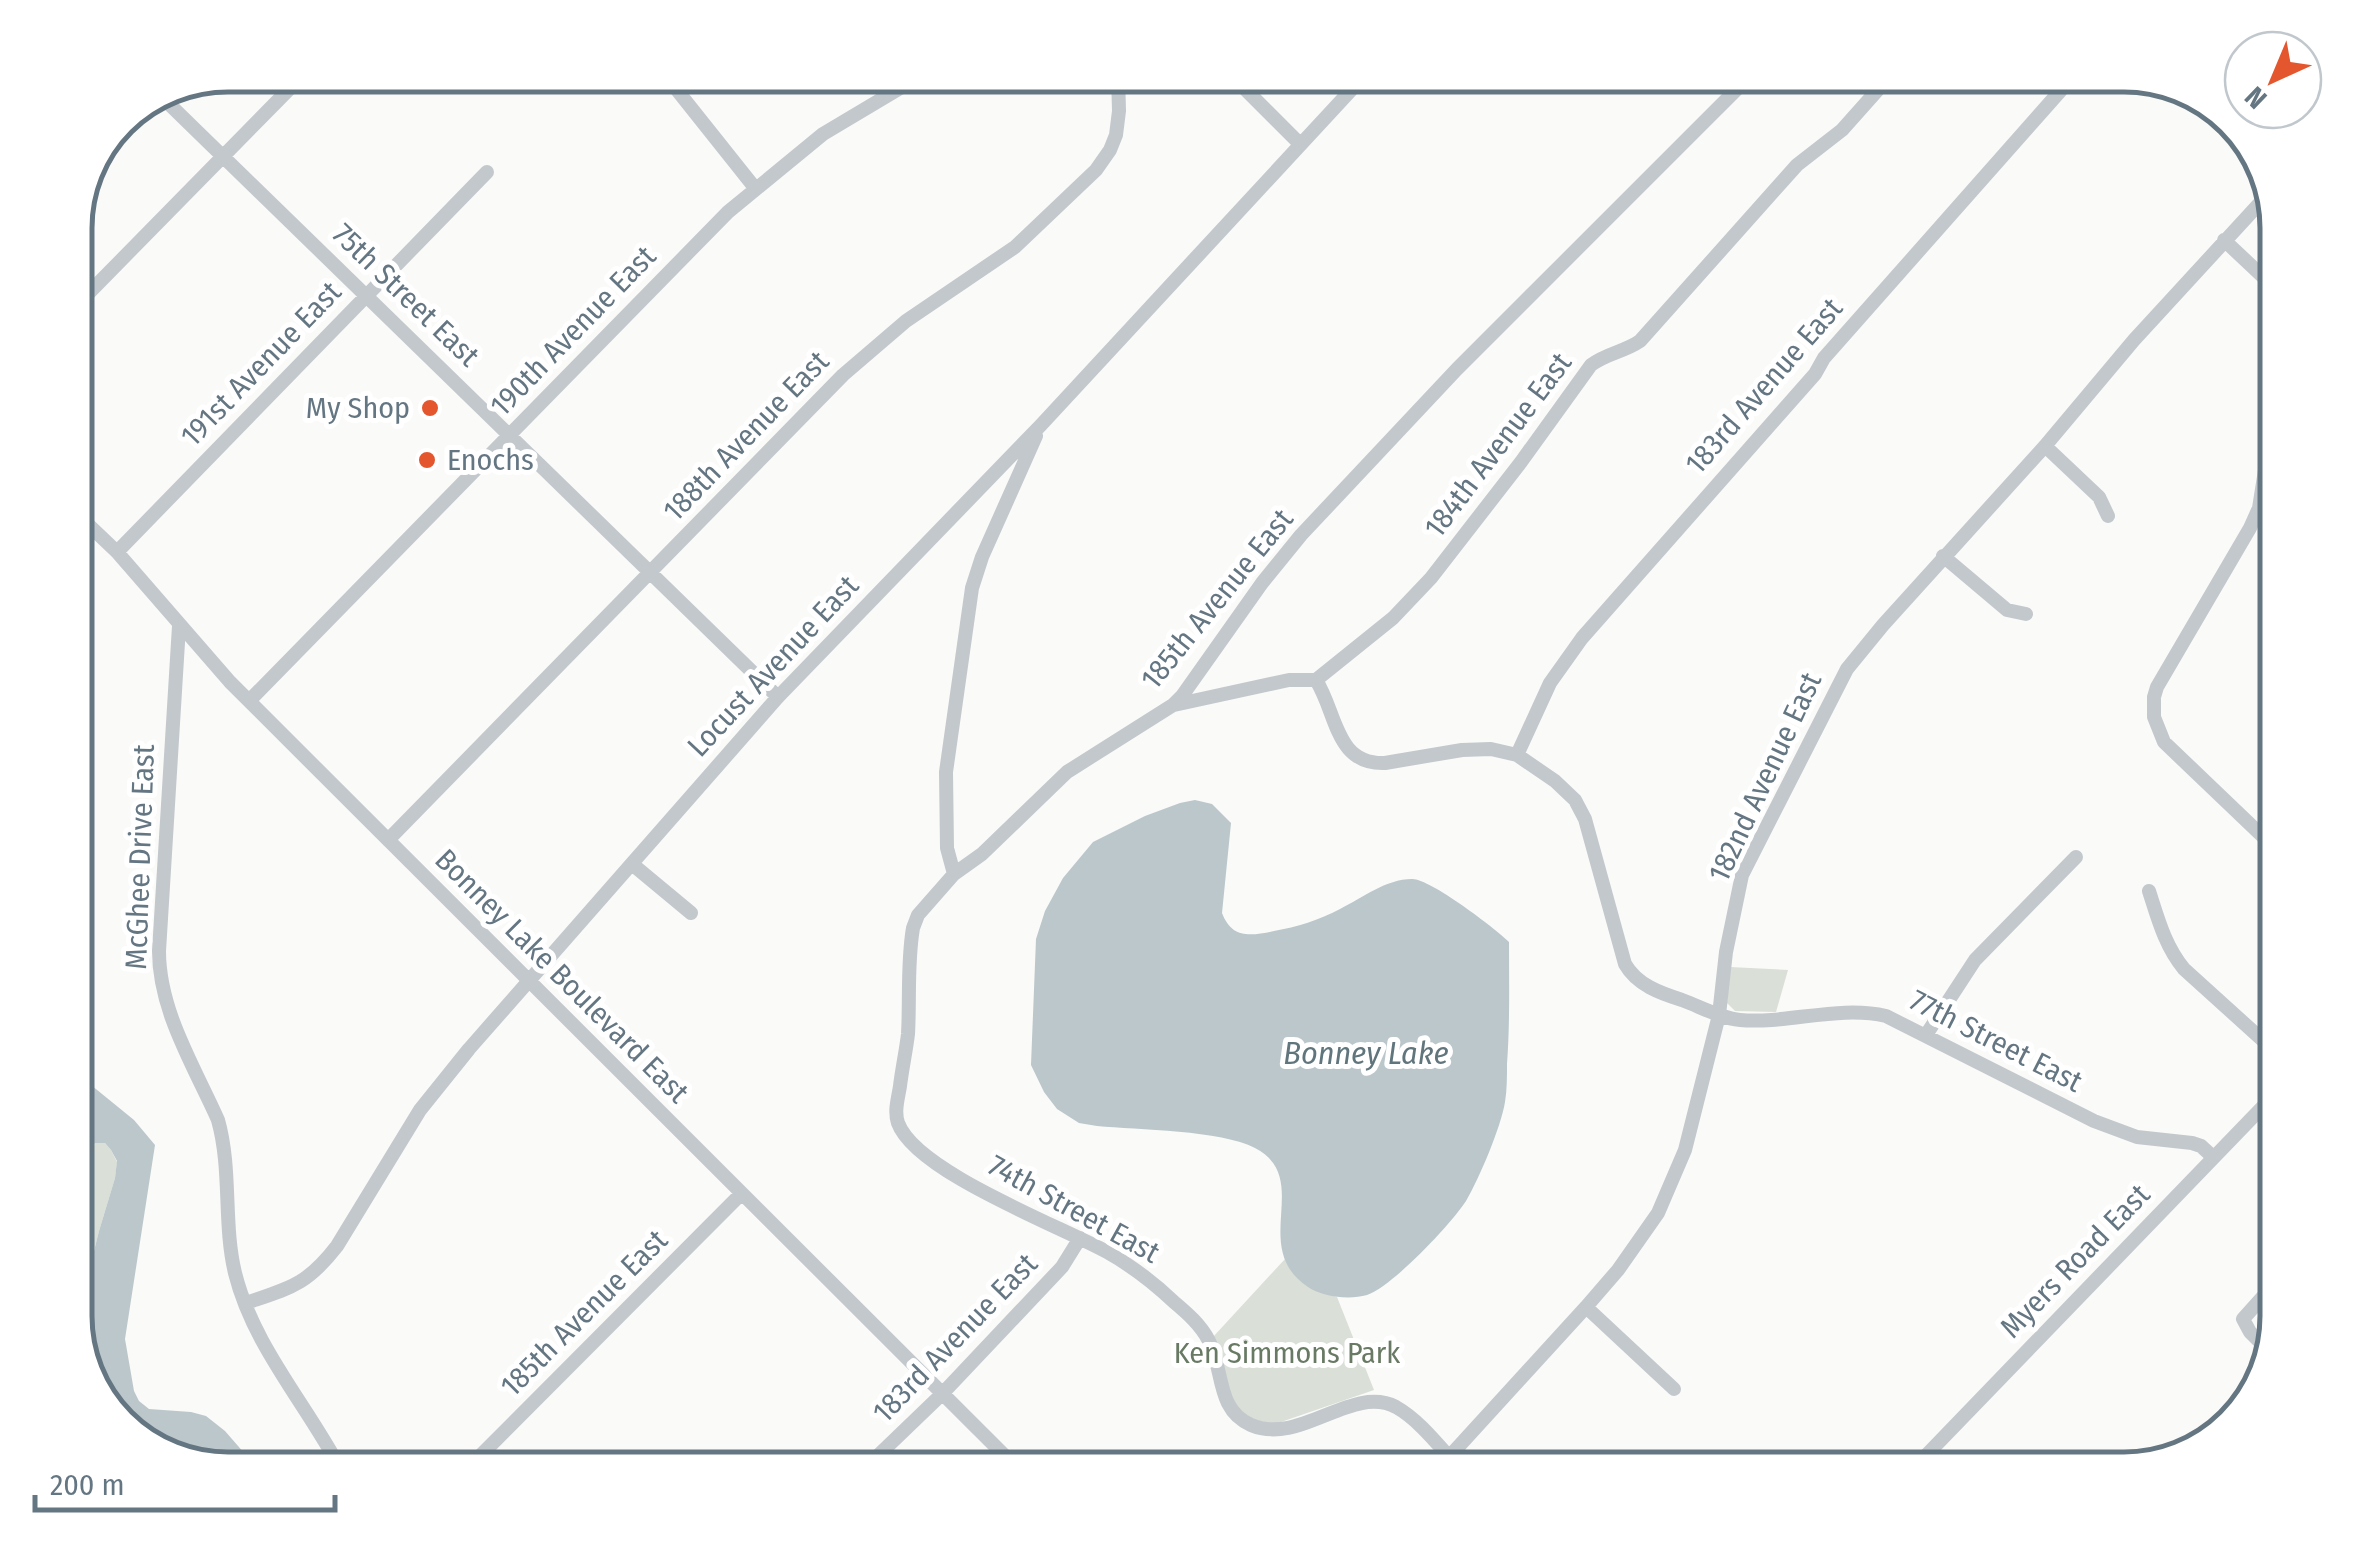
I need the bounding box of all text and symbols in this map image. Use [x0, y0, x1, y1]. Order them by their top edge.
north arrow [2223, 30, 2323, 130]
text: N [2238, 80, 2273, 115]
street label: 75th Street East [325, 216, 487, 374]
street label: 190th Avenue East [483, 238, 663, 424]
street label: 191st Avenue East [173, 274, 349, 454]
street label: 183rd Avenue East [1678, 291, 1850, 481]
street label: 188th Avenue East [656, 343, 836, 528]
street label: 184th Avenue East [1417, 345, 1579, 544]
place label: My Shop [306, 390, 410, 426]
marker: My Shop [419, 397, 441, 419]
place label: Enochs [447, 442, 534, 478]
marker: Enochs [416, 449, 438, 471]
street label: 185th Avenue East [1133, 502, 1301, 696]
street label: Locust Avenue East [680, 568, 866, 764]
street label: 182nd Avenue East [1701, 667, 1829, 887]
street label: McGhee Drive East [118, 744, 162, 970]
street label: Bonney Lake Boulevard East [428, 842, 696, 1110]
street label: 77th Street East [1904, 982, 2088, 1100]
water label: Bonney Lake [1283, 1034, 1449, 1072]
street label: 74th Street East [982, 1147, 1166, 1271]
street label: Myers Road East [1993, 1177, 2157, 1345]
street label: 185th Avenue East [493, 1222, 675, 1404]
street label: 183rd Avenue East [865, 1246, 1045, 1430]
park label: Ken Simmons Park [1174, 1335, 1400, 1371]
scale bar [35, 1450, 335, 1512]
text: 200 m [50, 1467, 125, 1503]

